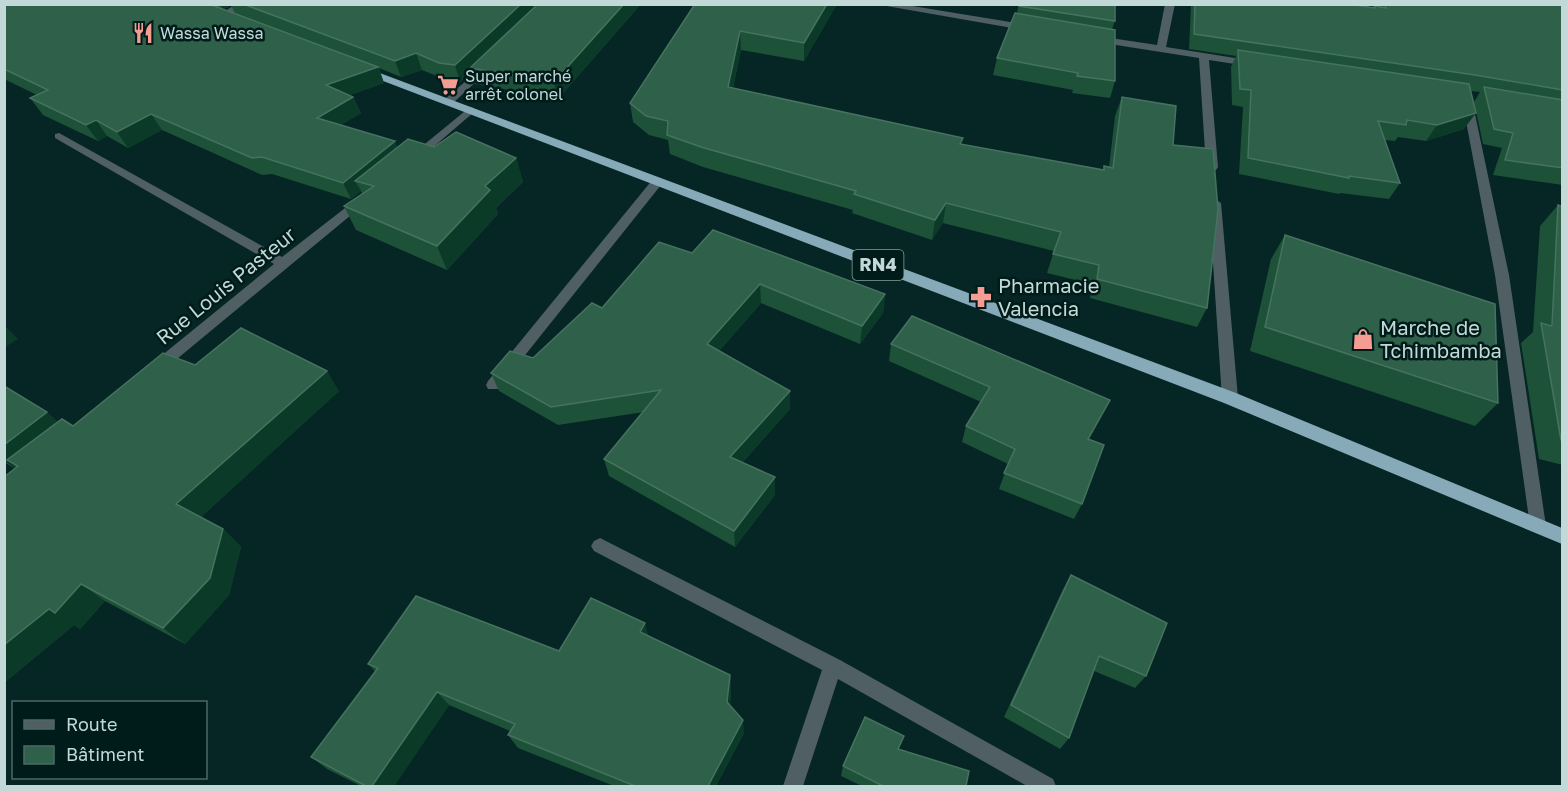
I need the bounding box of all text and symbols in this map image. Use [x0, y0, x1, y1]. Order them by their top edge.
restaurant icon: Wassa Wassa [131, 21, 155, 45]
place label: Wassa Wassa [160, 23, 264, 43]
place label: Super marché arrêt colonel [465, 66, 571, 104]
supermarket icon: Super marché arrêt colonel [436, 73, 460, 97]
street label: Rue Louis Pasteur [151, 222, 300, 349]
road number: RN4 [852, 250, 904, 280]
place label: Pharmacie Valencia [998, 273, 1099, 320]
pharmacy icon: Pharmacie Valencia [969, 285, 993, 309]
place label: Marche de Tchimbamba [1380, 315, 1502, 362]
shop icon: Marche de Tchimbamba [1351, 327, 1375, 351]
legend [12, 701, 207, 779]
text: Route [66, 713, 117, 735]
text: Bâtiment [66, 743, 145, 765]

